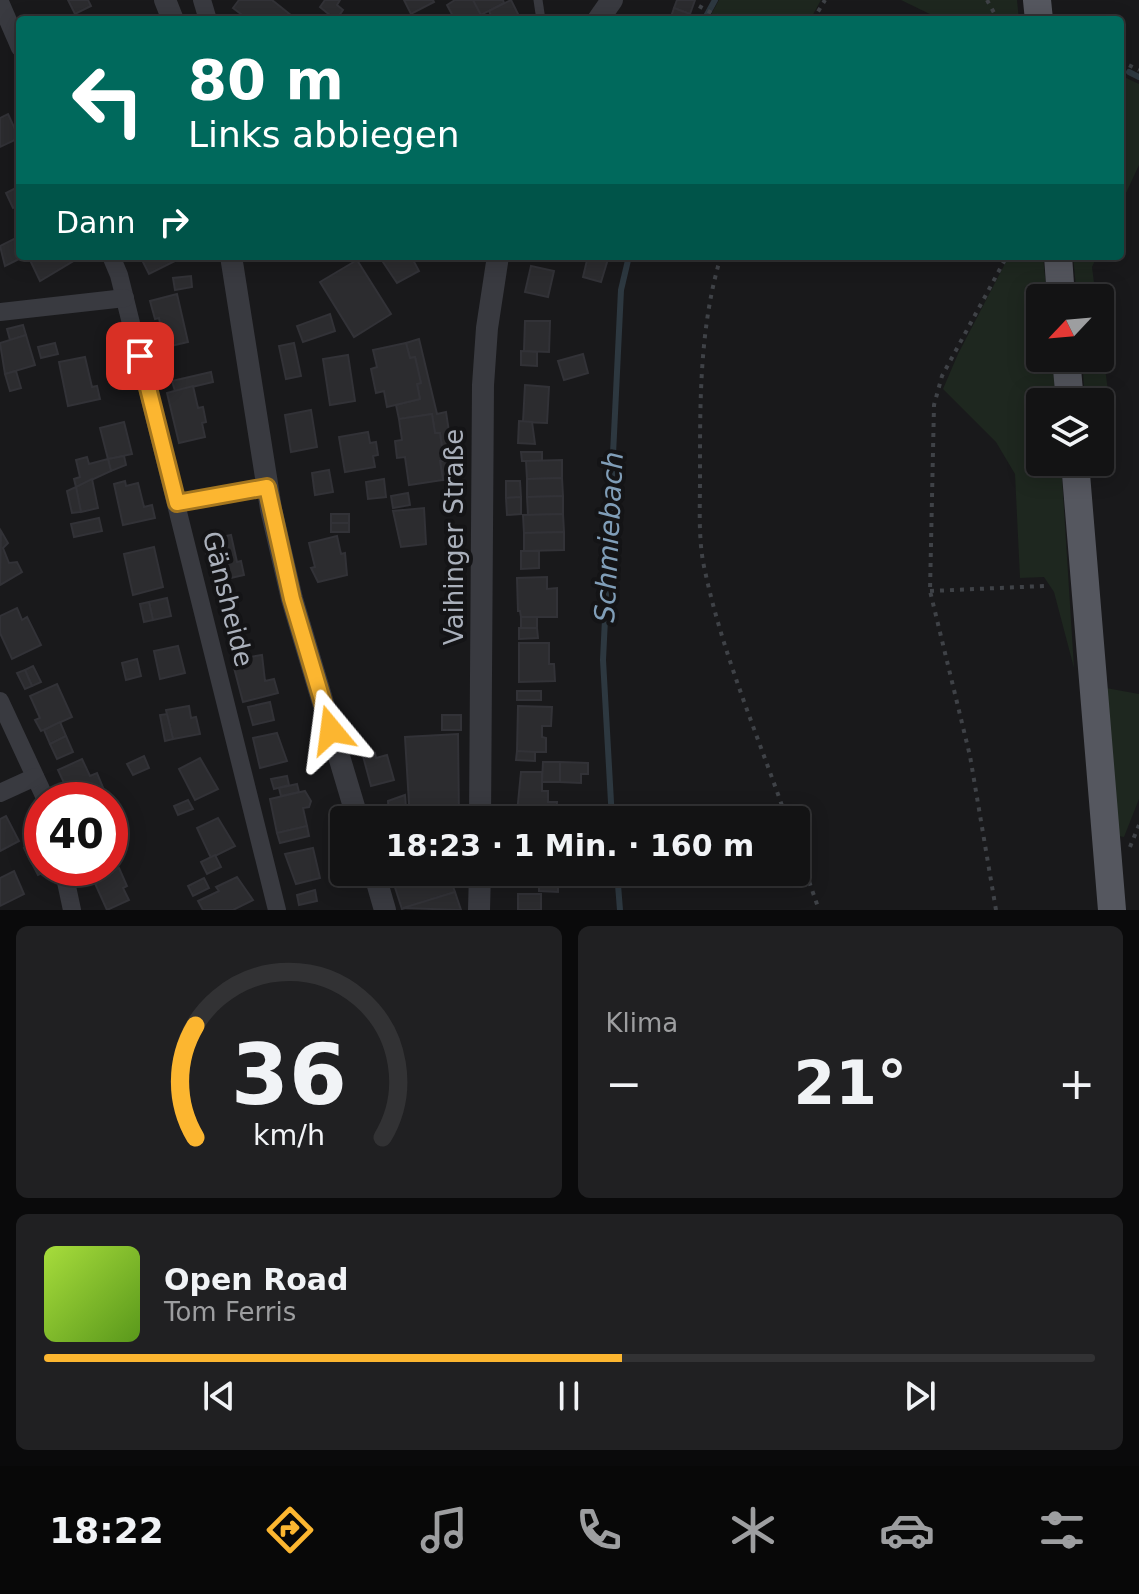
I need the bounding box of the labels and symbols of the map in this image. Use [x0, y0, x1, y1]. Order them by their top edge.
north arrow [1026, 284, 1114, 372]
pin [106, 322, 174, 390]
street label: Vaihinger Straße [439, 429, 469, 645]
water label: Schmiebach [588, 451, 630, 623]
street label: Gänsheide [197, 528, 259, 670]
position arrow [289, 688, 373, 772]
speed limit sign: 40 [24, 782, 128, 886]

